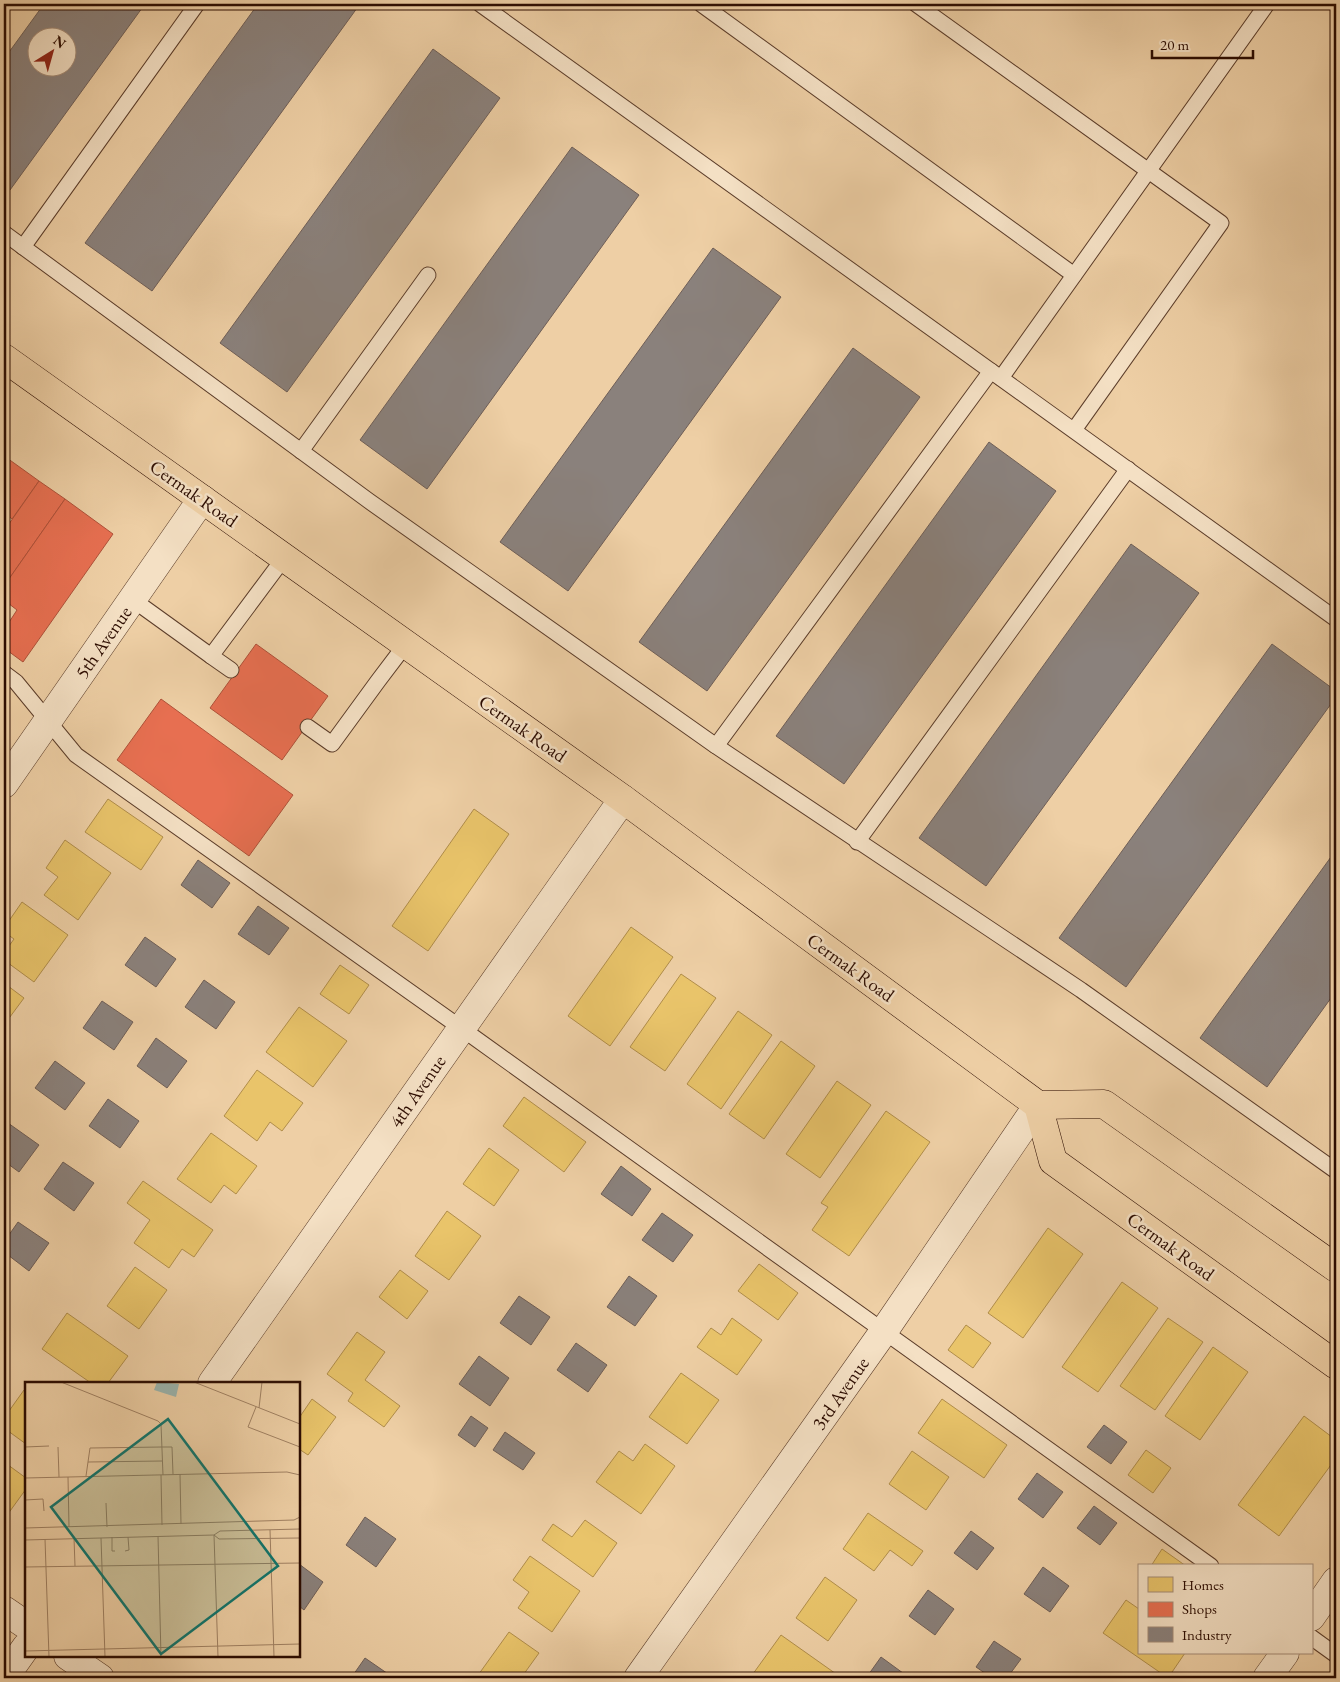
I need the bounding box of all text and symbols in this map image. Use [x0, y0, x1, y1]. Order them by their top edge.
north arrow [28, 28, 78, 78]
scale bar [1152, 28, 1254, 60]
text: N [50, 31, 70, 53]
text: 20 m [1160, 35, 1189, 54]
street label: Cermak Road [145, 454, 243, 533]
street label: 5th Avenue [69, 601, 138, 684]
street label: Cermak Road [474, 689, 572, 768]
street label: Cermak Road [802, 927, 900, 1008]
street label: 4th Avenue [383, 1050, 452, 1133]
street label: Cermak Road [1122, 1206, 1220, 1287]
street label: 3rd Avenue [806, 1352, 875, 1435]
inset map [25, 1382, 300, 1657]
legend [1138, 1564, 1312, 1654]
text: Homes [1182, 1575, 1224, 1594]
text: Shops [1182, 1599, 1217, 1618]
text: Industry [1182, 1625, 1232, 1644]

